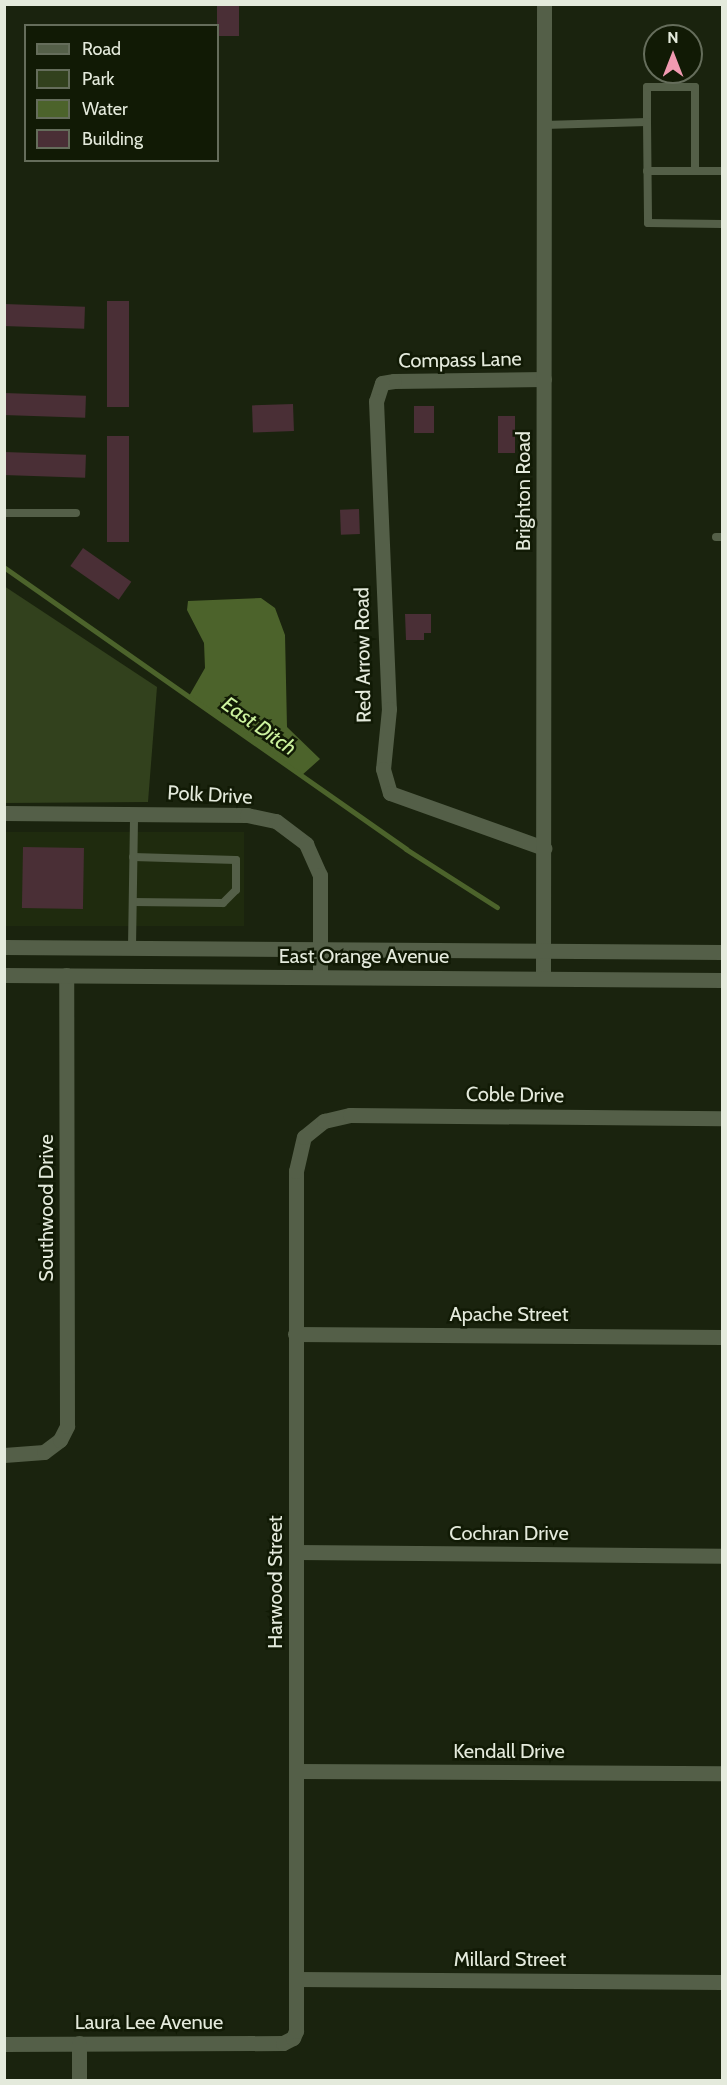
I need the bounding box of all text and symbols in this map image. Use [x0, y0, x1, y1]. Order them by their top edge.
legend [24, 24, 219, 162]
north arrow [643, 24, 703, 84]
text: N [667, 28, 679, 47]
text: Road [82, 38, 121, 60]
text: Park [82, 68, 114, 90]
text: Water [82, 98, 128, 120]
text: Building [82, 128, 143, 150]
street label: Compass Lane [398, 347, 522, 373]
street label: Brighton Road [511, 431, 535, 551]
street label: Red Arrow Road [350, 587, 376, 723]
water label: East Ditch [217, 691, 301, 761]
street label: Polk Drive [167, 781, 253, 809]
street label: East Orange Avenue [279, 944, 449, 968]
street label: Coble Drive [466, 1082, 564, 1108]
street label: Southwood Drive [34, 1134, 58, 1282]
street label: Apache Street [449, 1302, 569, 1326]
street label: Harwood Street [263, 1515, 287, 1649]
street label: Cochran Drive [449, 1521, 569, 1545]
street label: Kendall Drive [453, 1739, 565, 1763]
street label: Millard Street [454, 1947, 566, 1971]
street label: Laura Lee Avenue [75, 2010, 223, 2034]

